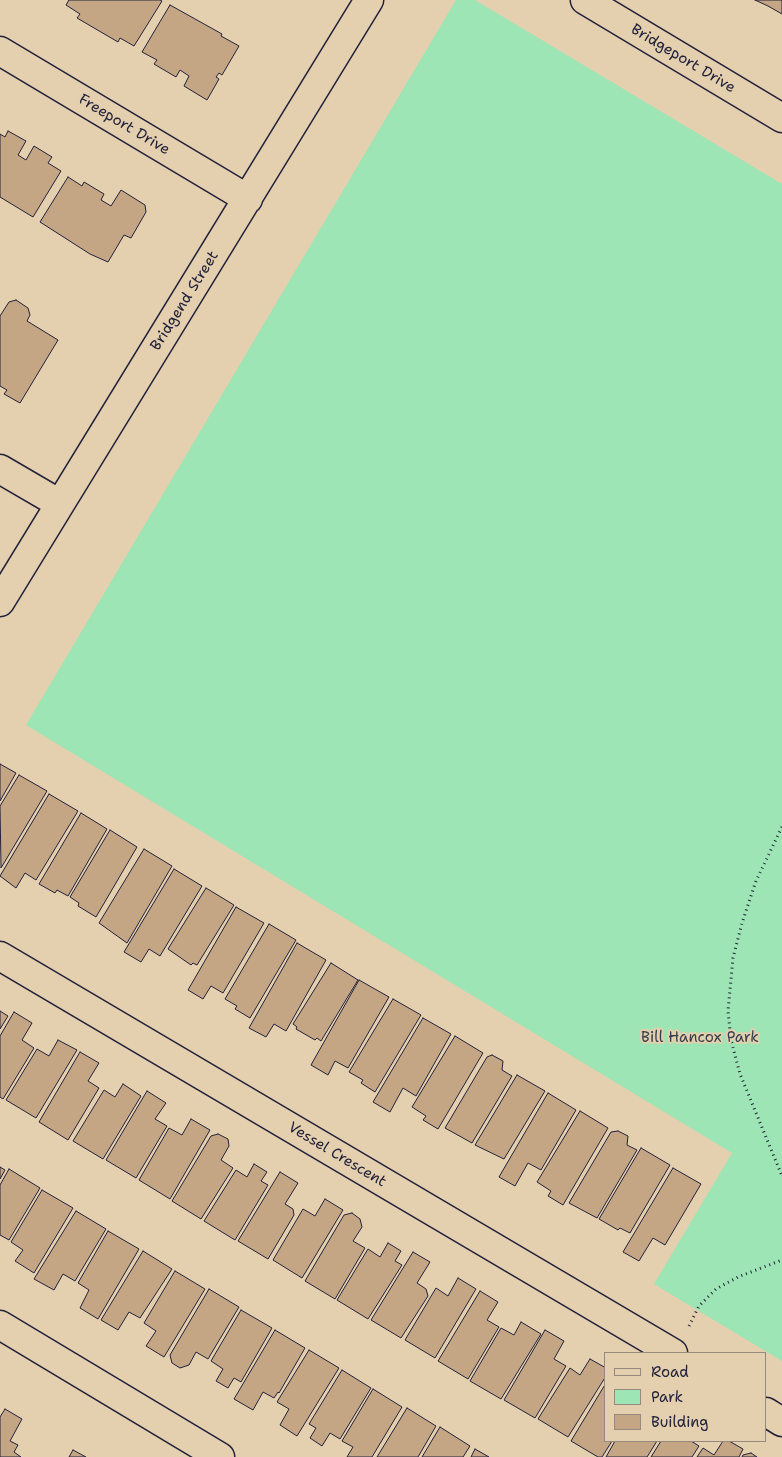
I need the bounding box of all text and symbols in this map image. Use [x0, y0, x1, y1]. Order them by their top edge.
street label: Bridgeport Drive [627, 21, 739, 97]
street label: Freeport Drive [75, 91, 173, 159]
street label: Bridgend Street [147, 248, 223, 354]
park label: Bill Hancox Park [641, 1029, 759, 1047]
street label: Vessel Crescent [285, 1119, 389, 1191]
legend [604, 1352, 767, 1442]
text: Road [651, 1362, 689, 1382]
text: Park [651, 1387, 683, 1407]
text: Building [651, 1412, 708, 1432]

